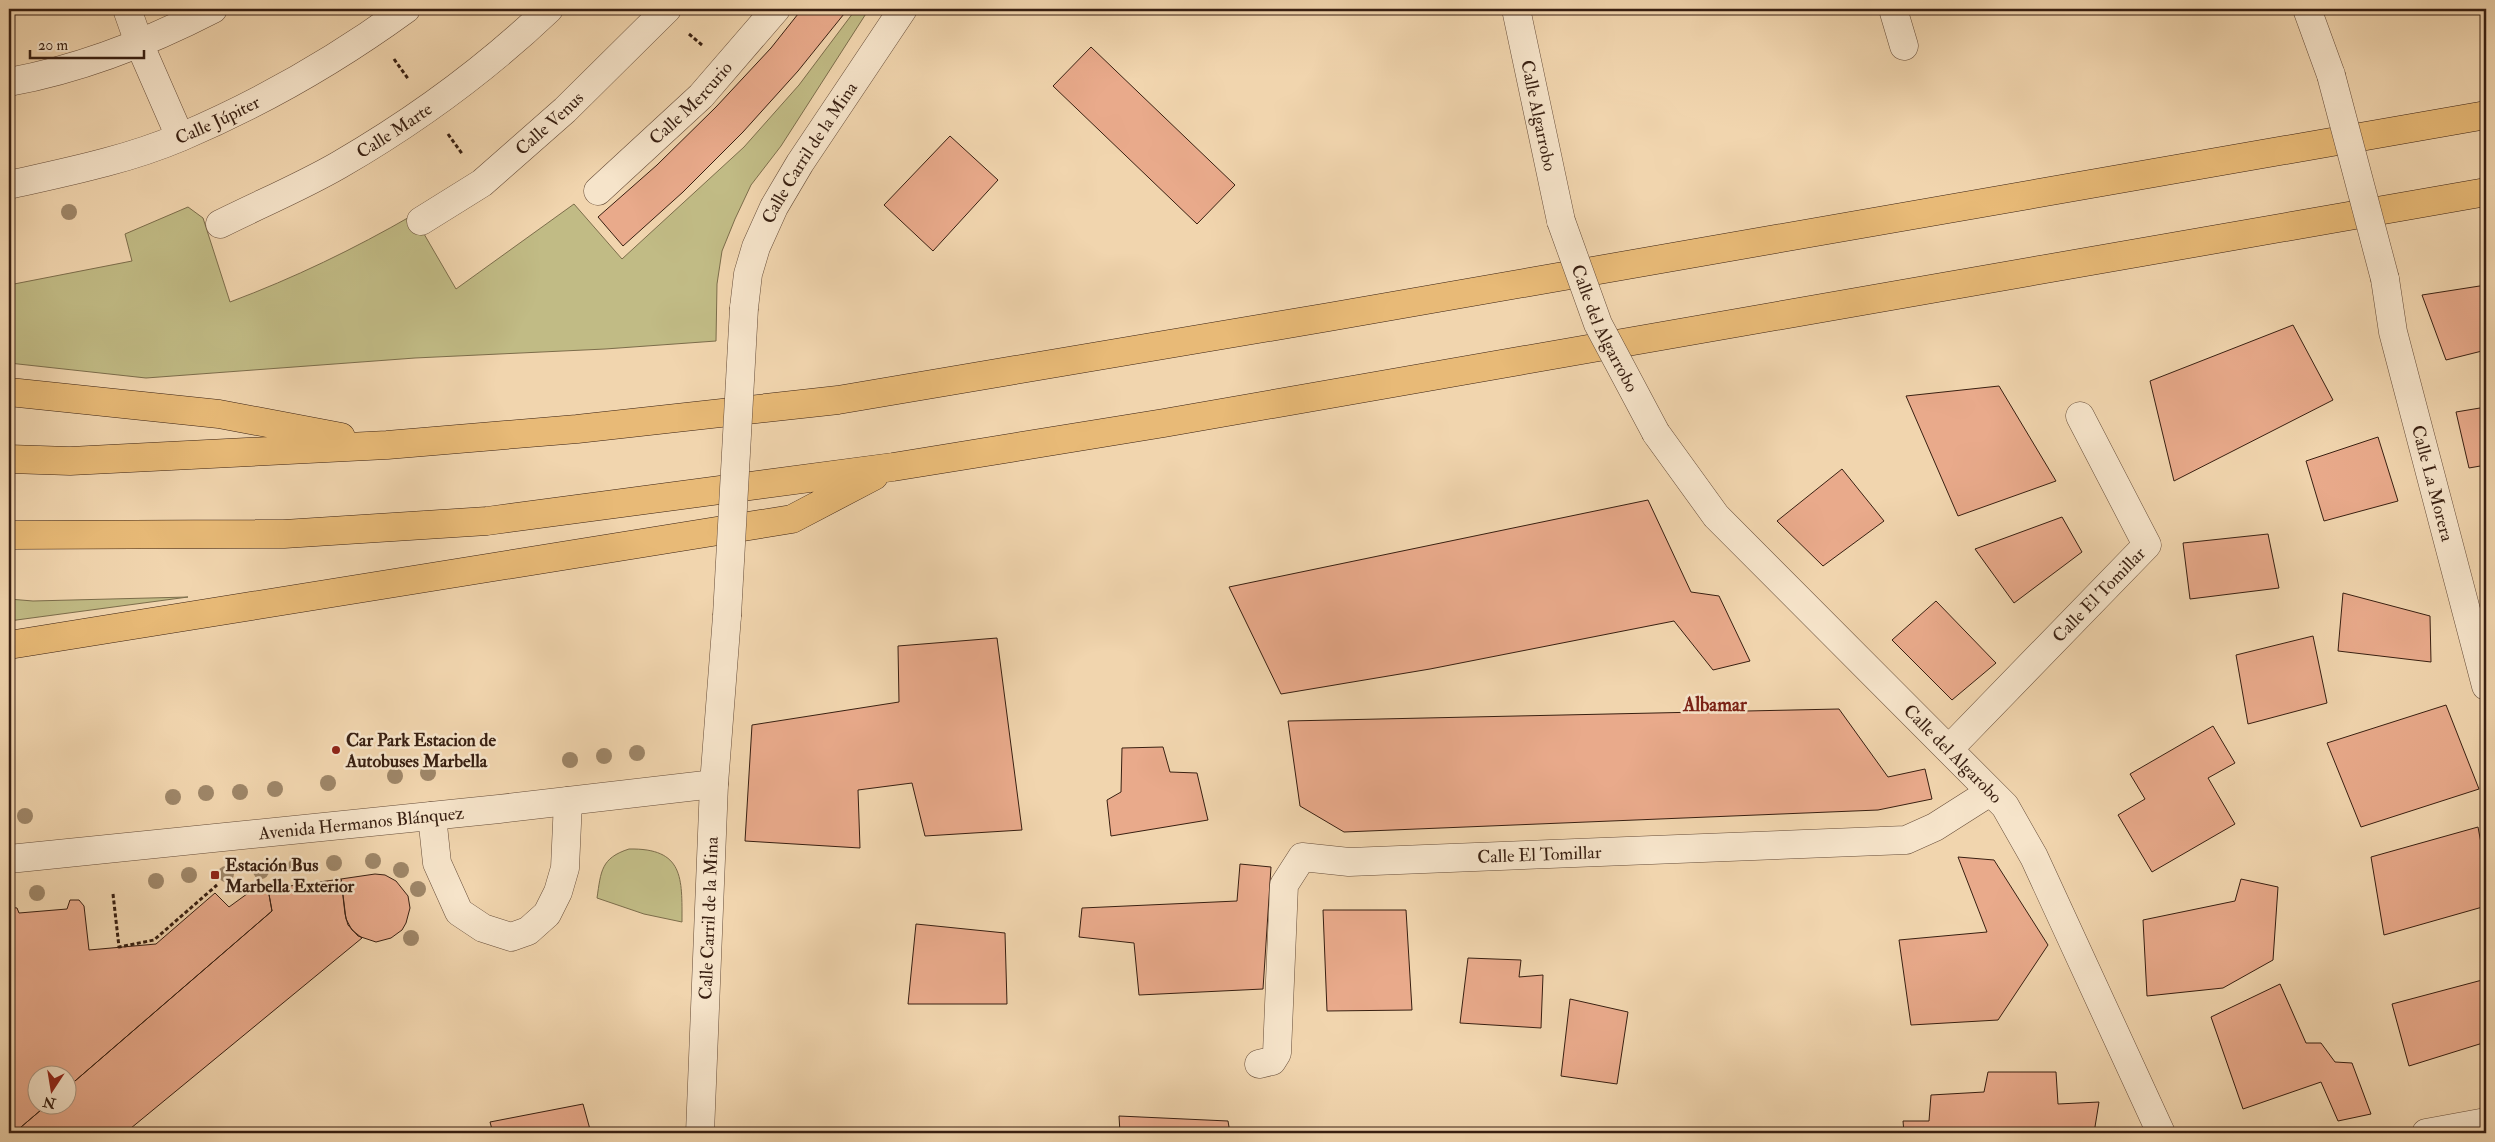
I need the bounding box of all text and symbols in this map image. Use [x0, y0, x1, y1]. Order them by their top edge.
scale bar [30, 28, 144, 60]
text: 20 m [38, 36, 68, 55]
street label: Calle Mercurio [645, 56, 738, 150]
street label: Calle Algarrobo [1515, 58, 1561, 174]
street label: Calle Carril de la Mina [757, 77, 863, 227]
street label: Calle Venus [511, 87, 589, 160]
street label: Calle Júpiter [172, 91, 264, 150]
street label: Calle Marte [352, 97, 437, 164]
street label: Calle del Algarrobo [1566, 262, 1643, 397]
street label: Calle La Morera [2406, 423, 2459, 545]
street label: Calle El Tomillar [2048, 542, 2151, 648]
district label: Albamar [1682, 693, 1748, 717]
street label: Calle del Algarobo [1898, 700, 2007, 809]
place label: Car Park Estacion de Autobuses Marbella [345, 729, 496, 773]
marker: Car Park Estacion de Autobuses Marbella [330, 744, 342, 756]
street label: Avenida Hermanos Blánquez [256, 802, 465, 846]
street label: Calle Carril de la Mina [694, 836, 724, 1000]
street label: Calle El Tomillar [1477, 841, 1602, 869]
place label: Estación Bus Marbella Exterior [224, 854, 355, 898]
marker: Estación Bus Marbella Exterior [209, 869, 221, 881]
north arrow [28, 1064, 78, 1114]
text: N [41, 1093, 58, 1112]

